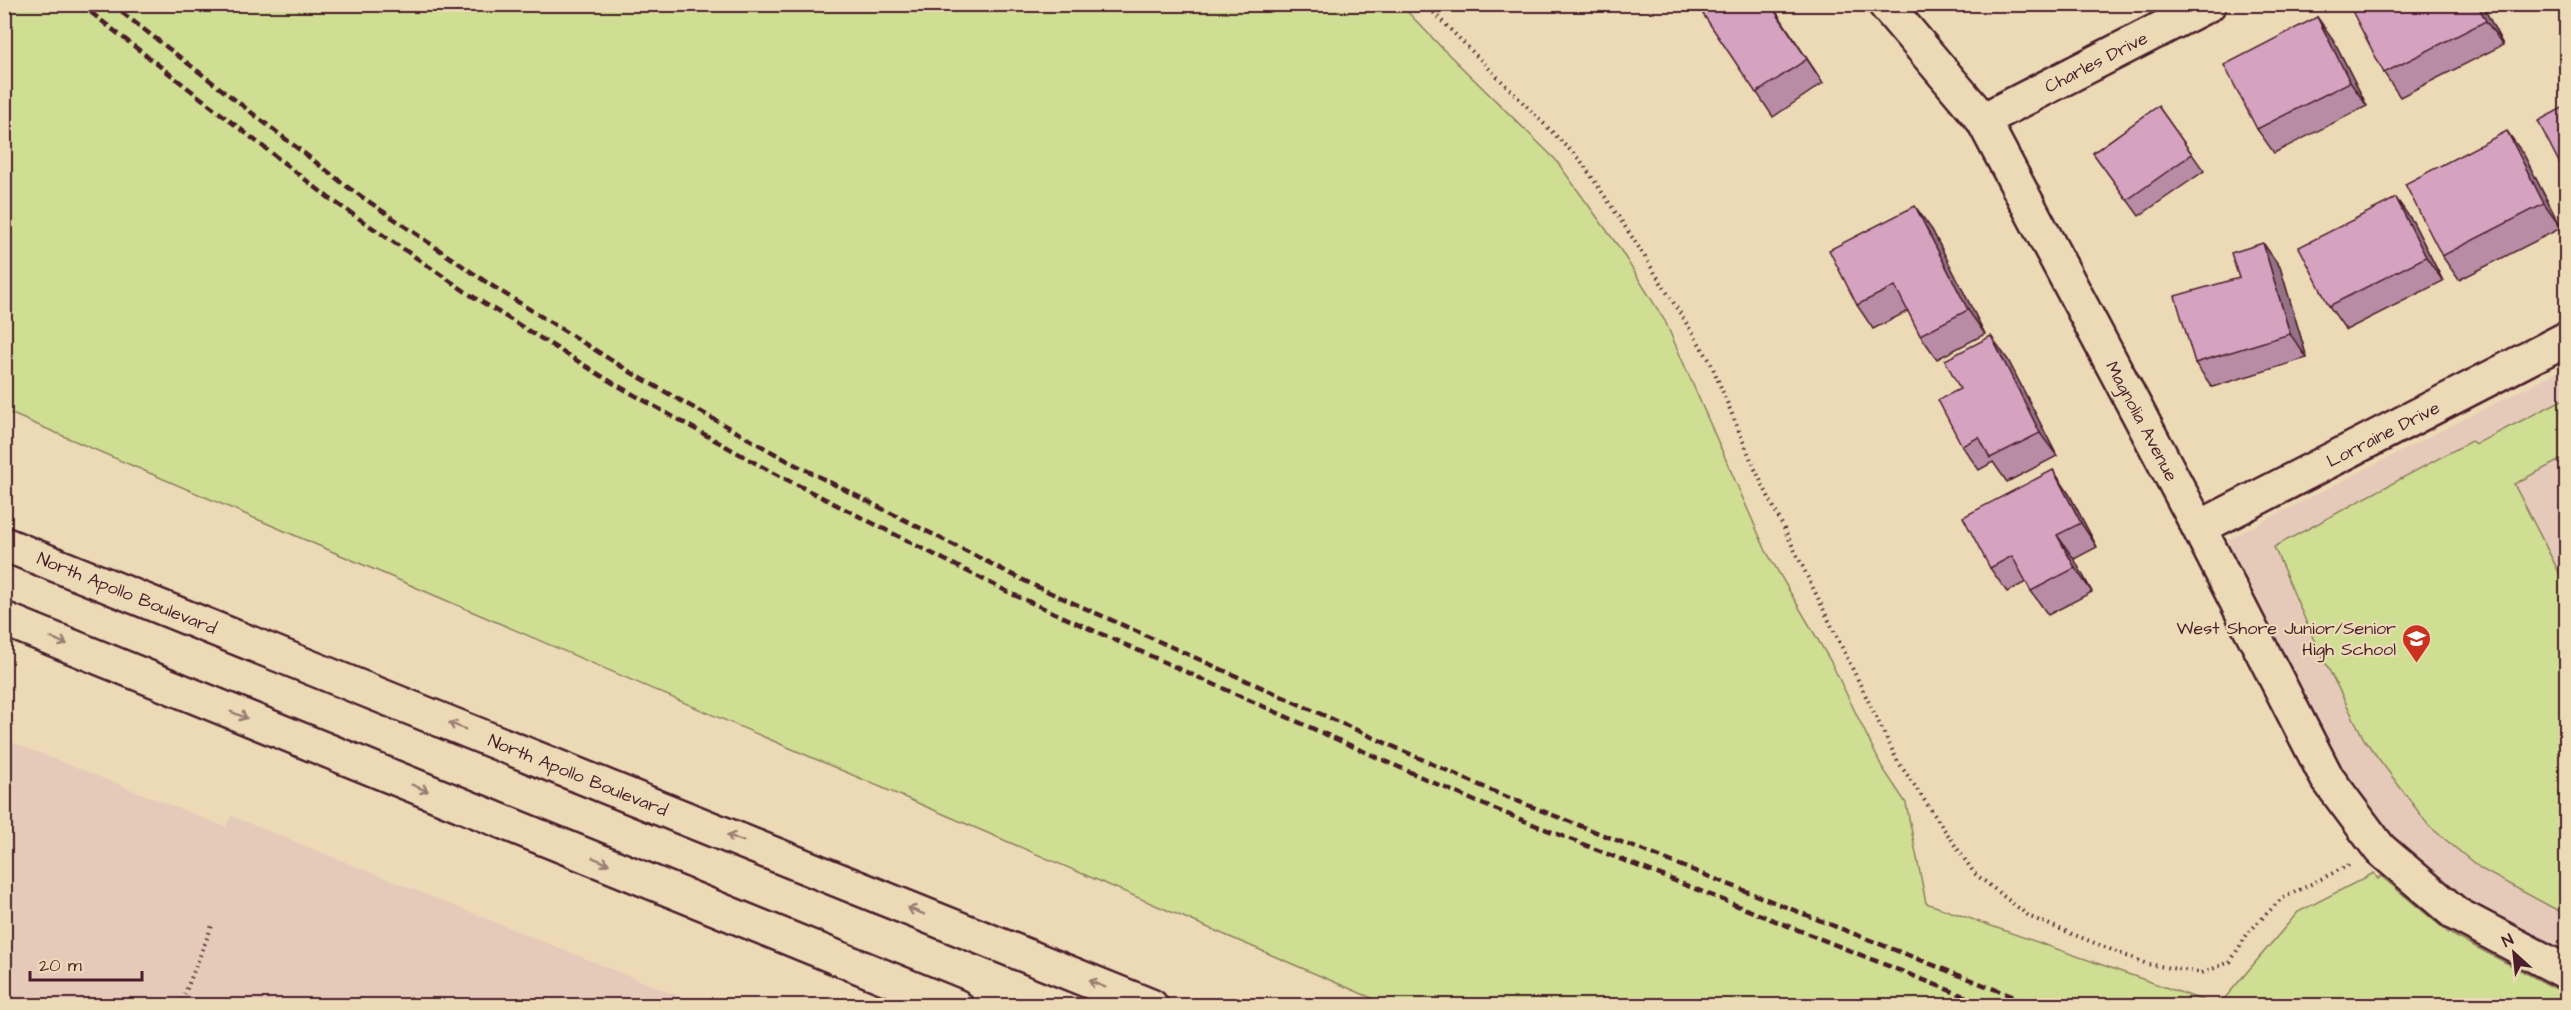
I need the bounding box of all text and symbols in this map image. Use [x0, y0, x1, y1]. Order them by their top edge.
street label: Charles Drive [2040, 26, 2152, 99]
street label: Magnolia Avenue [2098, 357, 2184, 486]
street label: Lorraine Drive [2322, 395, 2444, 474]
street label: North Apollo Boulevard [33, 546, 220, 641]
place label: West Shore Junior/Senior High School [2177, 616, 2396, 663]
school or university icon: West Shore Junior/Senior High School [2401, 622, 2433, 664]
one-way arrow [49, 636, 67, 647]
one-way arrow [230, 710, 248, 721]
one-way arrow [448, 720, 466, 731]
street label: North Apollo Boulevard [484, 728, 671, 823]
one-way arrow [410, 783, 429, 794]
one-way arrow [726, 832, 745, 843]
one-way arrow [591, 856, 610, 867]
one-way arrow [907, 905, 926, 916]
north arrow [2484, 923, 2544, 983]
text: N [2498, 928, 2517, 953]
scale bar [30, 944, 142, 982]
text: 20 m [39, 953, 82, 978]
one-way arrow [1088, 978, 1106, 989]

